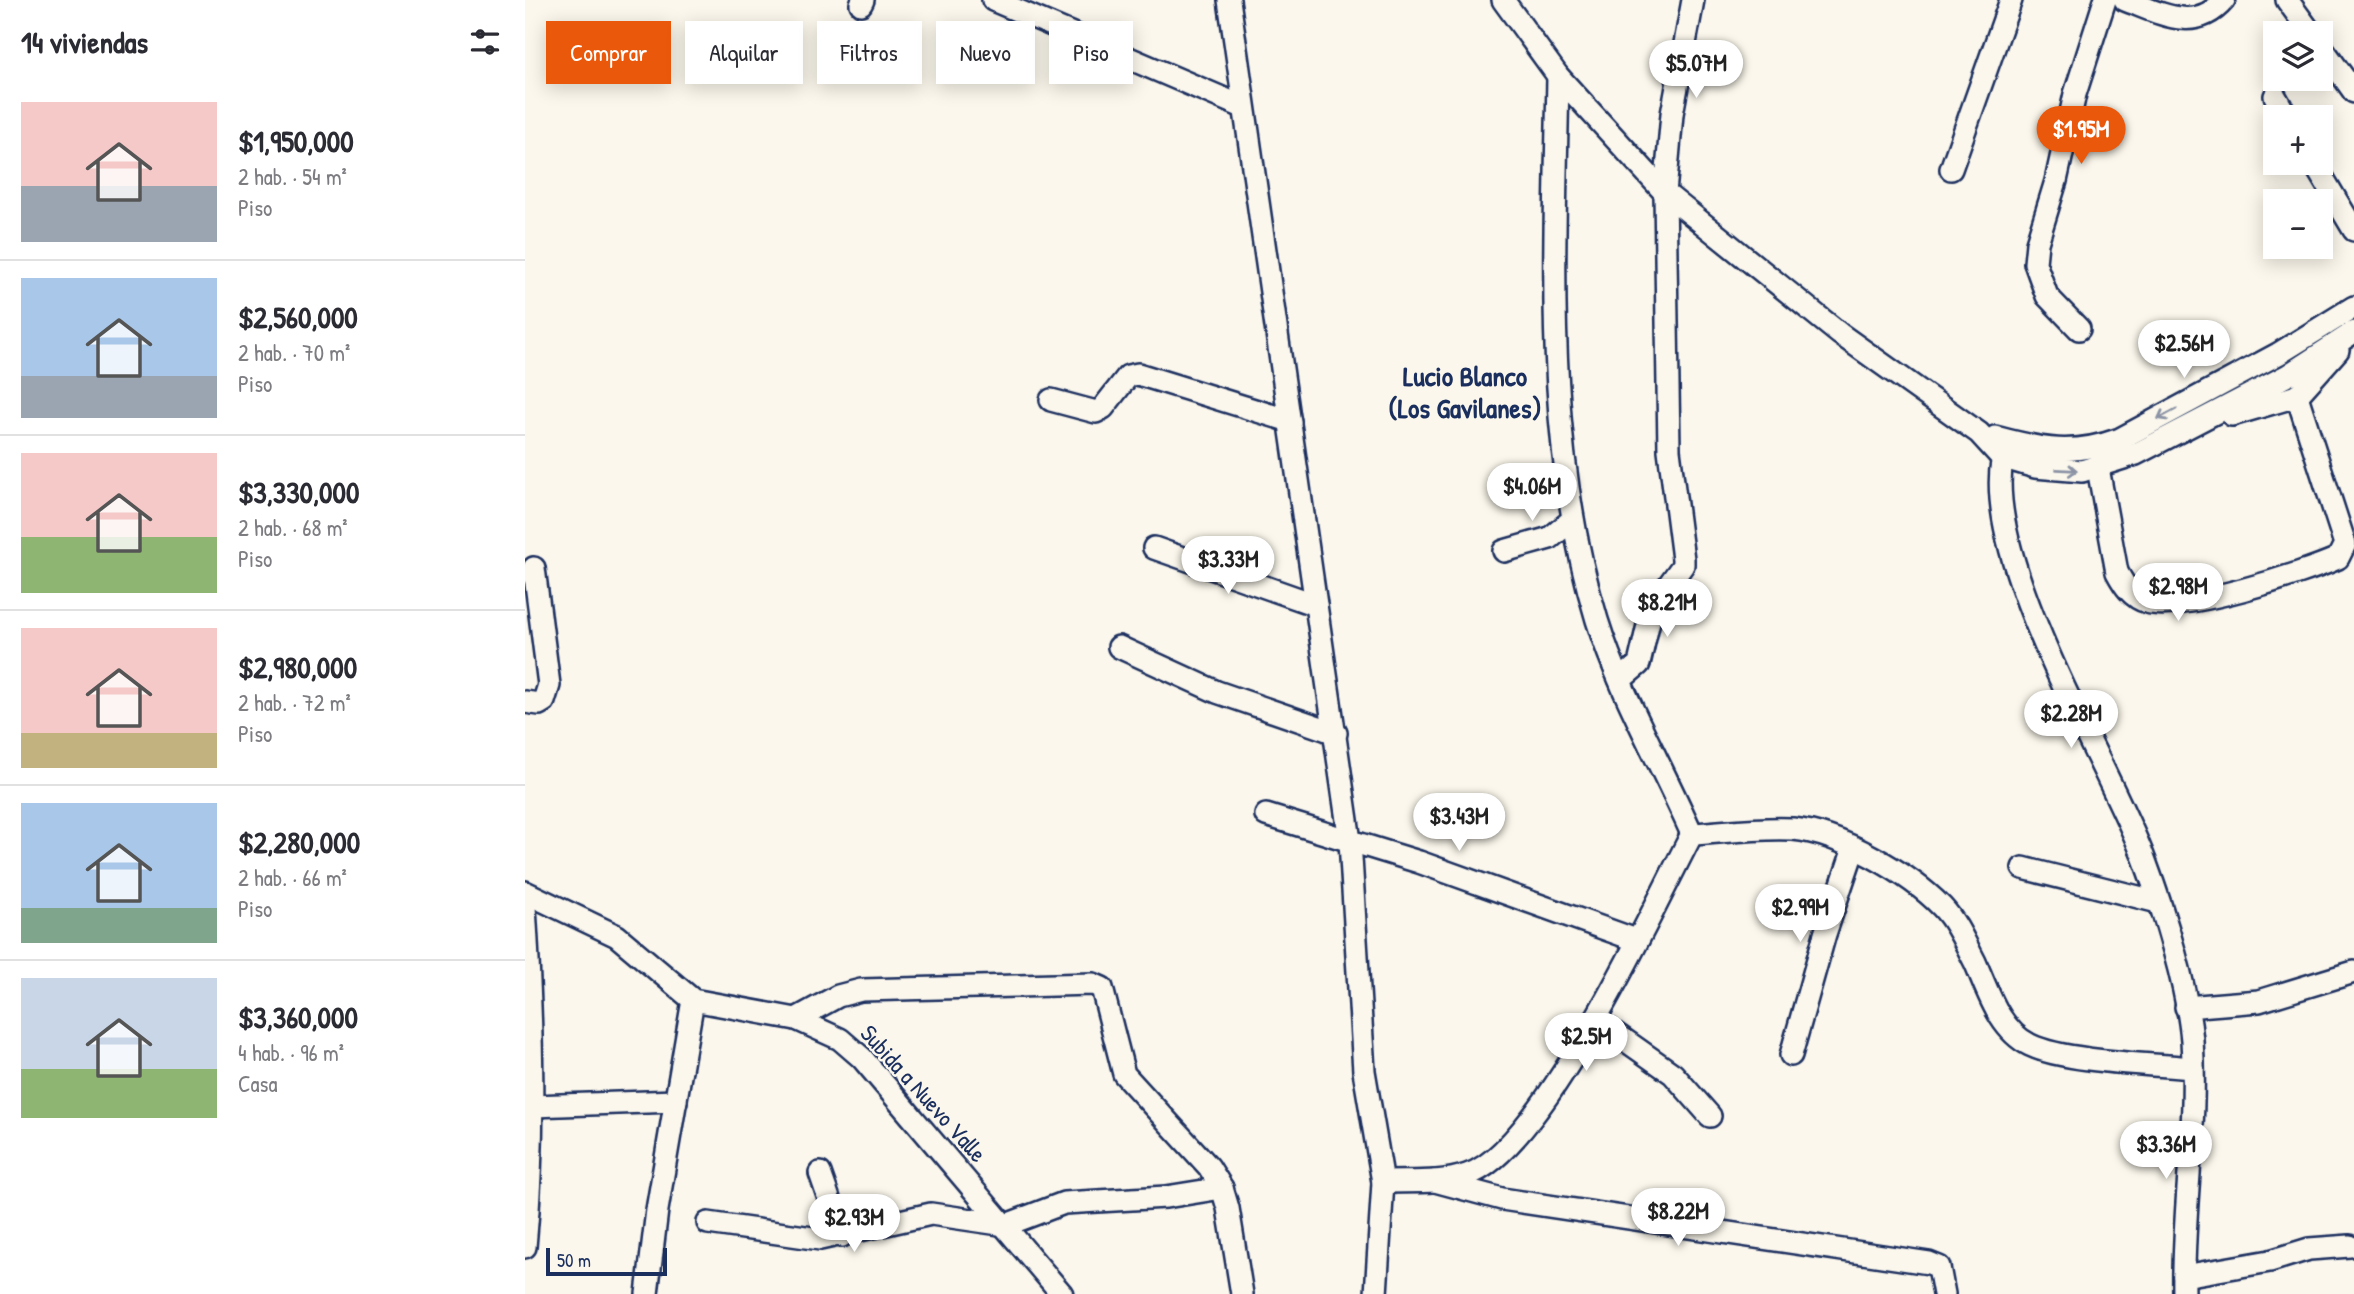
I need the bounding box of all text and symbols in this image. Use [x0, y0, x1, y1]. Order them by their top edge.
chip: Comprar [546, 21, 671, 84]
chip: Alquilar [685, 21, 803, 84]
chip: Filtros [817, 21, 922, 84]
chip: Nuevo [936, 21, 1035, 84]
chip: Piso [1049, 21, 1133, 84]
map controls [2263, 21, 2333, 259]
button: layers [2263, 21, 2333, 91]
text: 14 viviendas [21, 22, 148, 62]
icon: filters [466, 23, 504, 61]
pin: $5.07M [1639, 41, 1753, 100]
text: $5.07M [1665, 47, 1727, 78]
button: + [2263, 105, 2333, 175]
pin: $1.95M [2024, 106, 2138, 166]
text: $1.95M [2053, 113, 2109, 144]
text: $1,950,000 [238, 121, 354, 161]
icon: home [77, 130, 161, 214]
text: 2 hab. · 54 m² [238, 161, 347, 192]
button: − [2263, 189, 2333, 259]
text: Piso [238, 192, 272, 223]
text: $2,560,000 [238, 297, 358, 337]
icon: home [77, 306, 161, 390]
pin: $2.56M [2127, 320, 2241, 380]
text: $2.56M [2154, 327, 2214, 358]
text: 2 hab. · 70 m² [238, 337, 350, 368]
district label: Lucio Blanco (Los Gavilanes) [1388, 357, 1542, 427]
text: Piso [238, 368, 272, 399]
one-way arrow [2157, 408, 2178, 421]
pin: $4.06M [1475, 463, 1589, 523]
one-way arrow [2055, 464, 2078, 477]
text: $4.06M [1503, 470, 1561, 501]
text: $3,330,000 [238, 472, 359, 512]
icon: home [77, 481, 161, 565]
text: 2 hab. · 68 m² [238, 512, 348, 543]
pin: $3.33M [1171, 536, 1285, 596]
text: Piso [238, 543, 272, 574]
text: $3.33M [1197, 543, 1259, 574]
pin: $2.98M [2121, 564, 2235, 623]
text: $2.98M [2148, 570, 2208, 601]
pin: $8.21M [1610, 580, 1724, 639]
text: $8.21M [1637, 586, 1697, 617]
text: $2,980,000 [238, 647, 357, 687]
icon: home [77, 656, 161, 740]
text: 2 hab. · 72 m² [238, 687, 351, 718]
pin: $2.28M [2014, 690, 2128, 750]
text: $2.28M [2040, 697, 2102, 728]
text: Piso [238, 718, 272, 749]
pin: $3.43M [1402, 794, 1516, 853]
text: $3.43M [1429, 800, 1489, 831]
text: $2,280,000 [238, 822, 360, 862]
icon: home [77, 831, 161, 915]
text: 2 hab. · 66 m² [238, 862, 347, 893]
pin: $2.99M [1743, 884, 1857, 944]
text: $2.99M [1771, 891, 1829, 922]
text: Piso [238, 893, 272, 924]
text: $3,360,000 [238, 997, 358, 1037]
icon: home [77, 1006, 161, 1090]
pin: $2.5M [1537, 1014, 1635, 1073]
street label: Subida a Nuevo Valle [854, 1017, 995, 1169]
text: $2.5M [1561, 1020, 1611, 1051]
text: 4 hab. · 96 m² [238, 1037, 344, 1068]
text: Casa [238, 1068, 278, 1099]
pin: $3.36M [2109, 1122, 2223, 1181]
text: $3.36M [2136, 1128, 2196, 1159]
pin: $8.22M [1621, 1188, 1735, 1248]
pin: $2.93M [797, 1194, 911, 1254]
text: $8.22M [1647, 1195, 1709, 1226]
text: $2.93M [824, 1201, 884, 1232]
scale bar [546, 1245, 667, 1277]
text: 50 m [557, 1247, 591, 1273]

